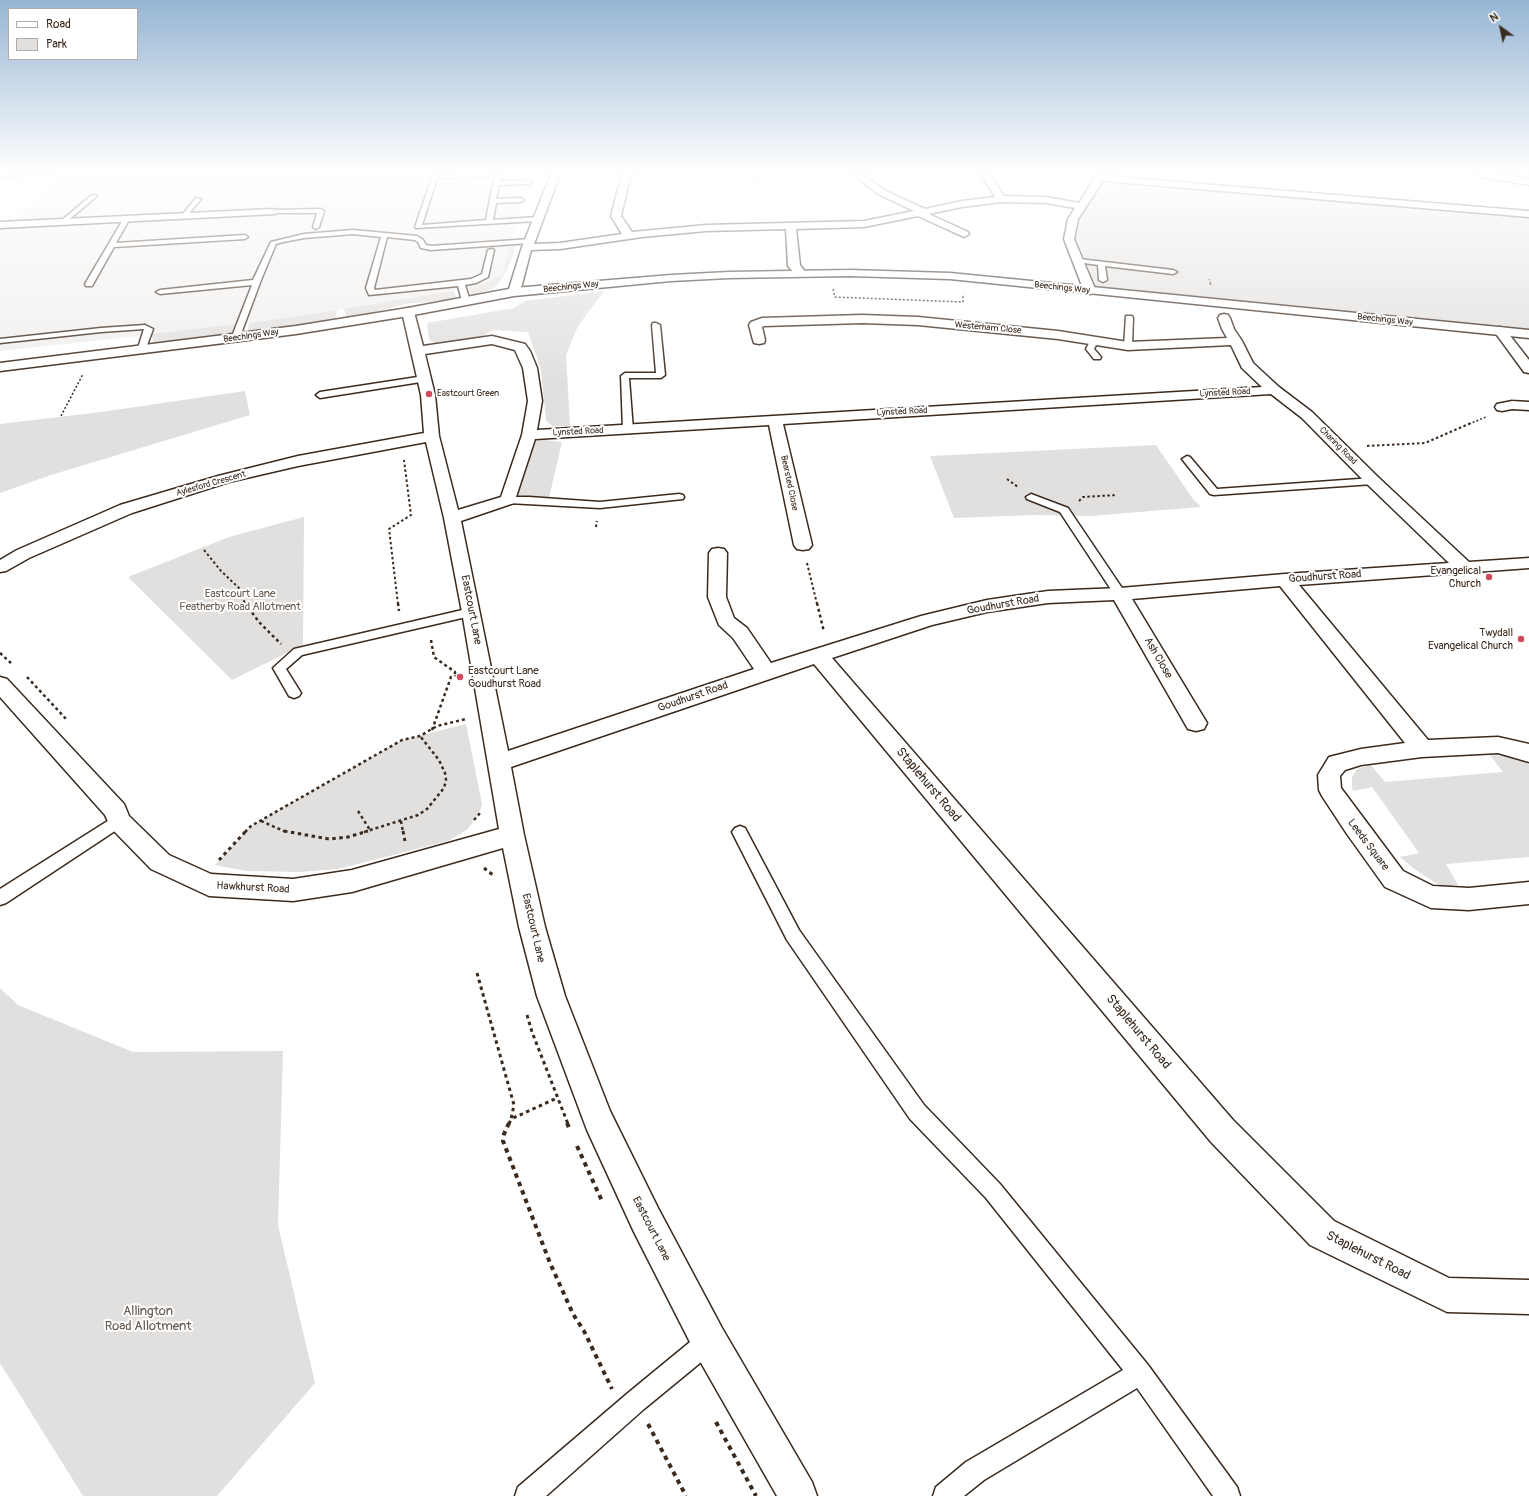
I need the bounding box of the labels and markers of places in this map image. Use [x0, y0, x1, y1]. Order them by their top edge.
marker: Eastcourt Green [424, 389, 434, 399]
place label: Eastcourt Green [437, 389, 499, 399]
place label: Evangelical Church [1430, 564, 1481, 590]
marker: Evangelical Church [1484, 572, 1494, 582]
place label: Twydall Evangelical Church [1428, 626, 1513, 652]
marker: Twydall Evangelical Church [1516, 634, 1526, 644]
place label: Eastcourt Lane Goudhurst Road [468, 664, 541, 690]
marker: Eastcourt Lane Goudhurst Road [455, 672, 465, 682]

